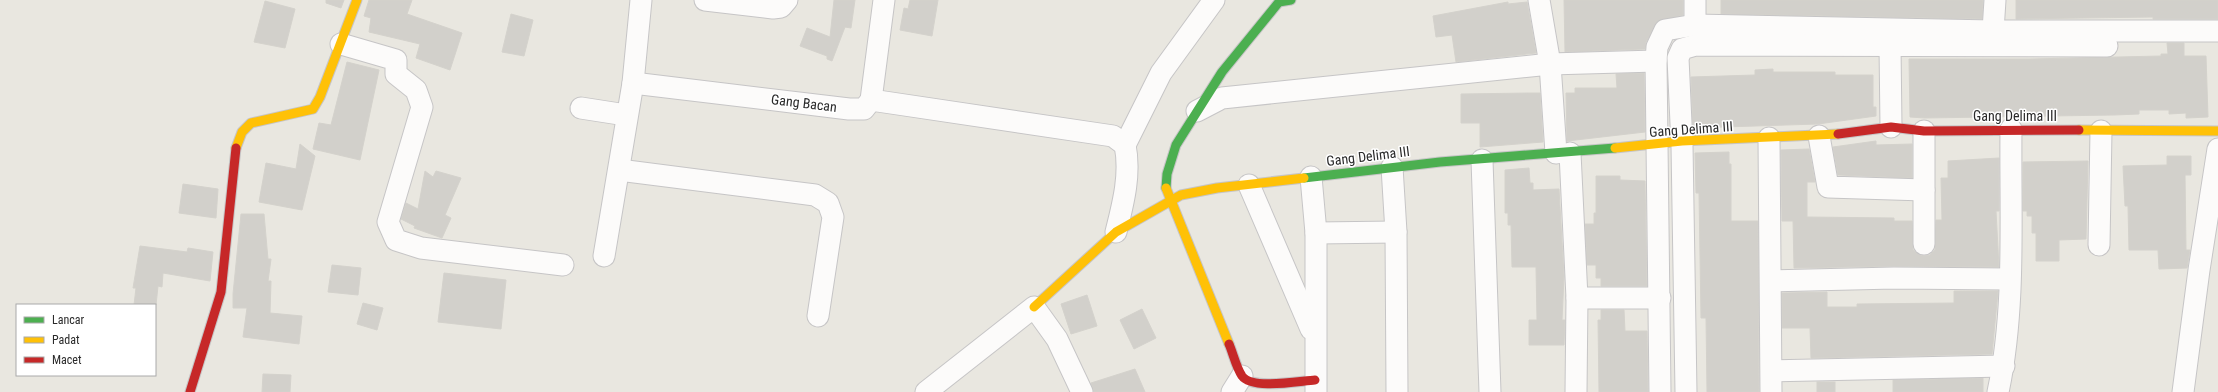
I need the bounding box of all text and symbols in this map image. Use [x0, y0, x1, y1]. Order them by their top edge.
street label: Gang Bacan [770, 91, 838, 115]
street label: Gang Delima III [1973, 108, 2057, 124]
street label: Gang Delima III [1649, 118, 1733, 140]
street label: Gang Delima III [1325, 143, 1411, 169]
legend [16, 304, 156, 376]
text: Lancar [52, 313, 85, 327]
text: Padat [52, 333, 80, 347]
text: Macet [52, 353, 82, 367]

